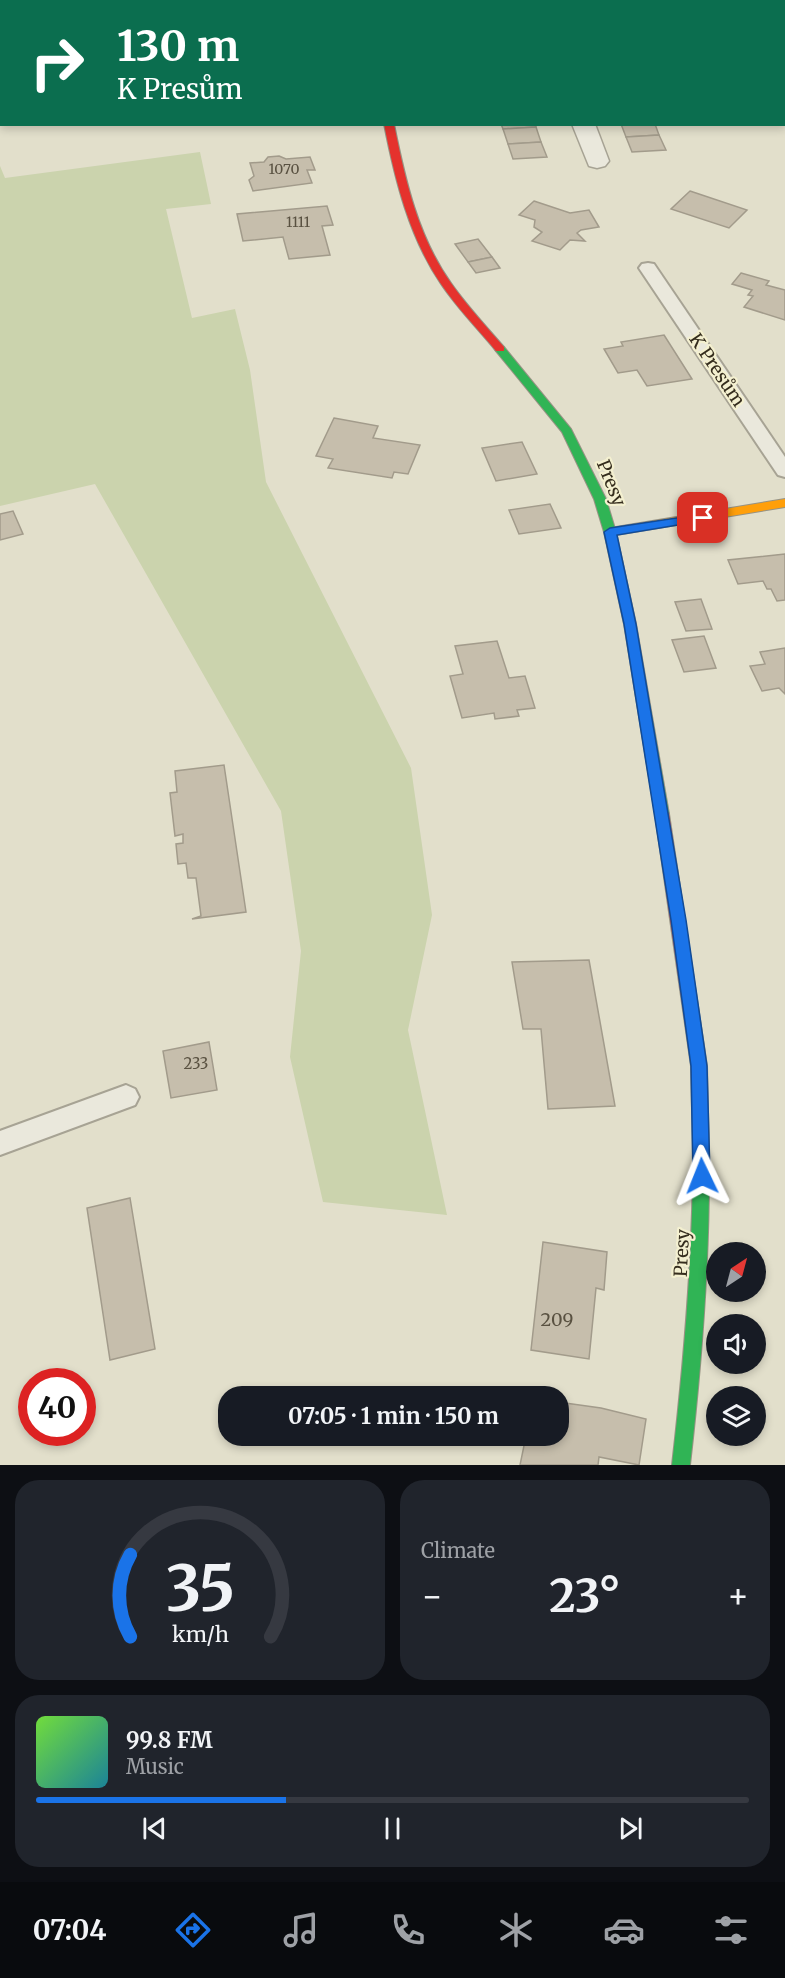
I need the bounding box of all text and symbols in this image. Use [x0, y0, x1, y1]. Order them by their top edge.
text: 130 m [117, 20, 239, 72]
icon: right [18, 24, 96, 102]
text: K Presům [117, 72, 243, 106]
house number: 1070 [268, 160, 300, 178]
house number: 1111 [286, 213, 310, 231]
street label: K Presům [684, 329, 750, 411]
street label: Presy [592, 456, 631, 510]
pin [677, 492, 728, 543]
icon: arrive [686, 501, 719, 534]
house number: 233 [184, 1054, 208, 1073]
position arrow [670, 1144, 734, 1208]
street label: Presy [669, 1228, 694, 1277]
north arrow [706, 1242, 766, 1302]
map controls [706, 1242, 766, 1446]
house number: 209 [541, 1308, 573, 1331]
button: sound [706, 1314, 766, 1374]
speed limit sign: 40 [18, 1368, 96, 1446]
button: layers [706, 1386, 766, 1446]
text: 07:05 · 1 min · 150 m [288, 1402, 499, 1430]
text: Climate [421, 1538, 495, 1563]
text: 35 [165, 1550, 235, 1628]
text: 23° [549, 1568, 621, 1624]
text: − [421, 1576, 443, 1617]
text: + [727, 1576, 749, 1617]
text: km/h [172, 1621, 228, 1648]
text: 99.8 FM [126, 1726, 213, 1754]
text: Music [126, 1754, 184, 1779]
icon: previous [138, 1812, 171, 1845]
icon: pause [376, 1812, 409, 1845]
icon: next [614, 1812, 647, 1845]
icon: directions [172, 1909, 214, 1951]
icon: music [280, 1909, 322, 1951]
icon: phone [387, 1909, 429, 1951]
icon: climate [495, 1909, 537, 1951]
icon: car [603, 1909, 645, 1951]
icon: filters [710, 1909, 752, 1951]
text: 07:04 [33, 1913, 106, 1947]

